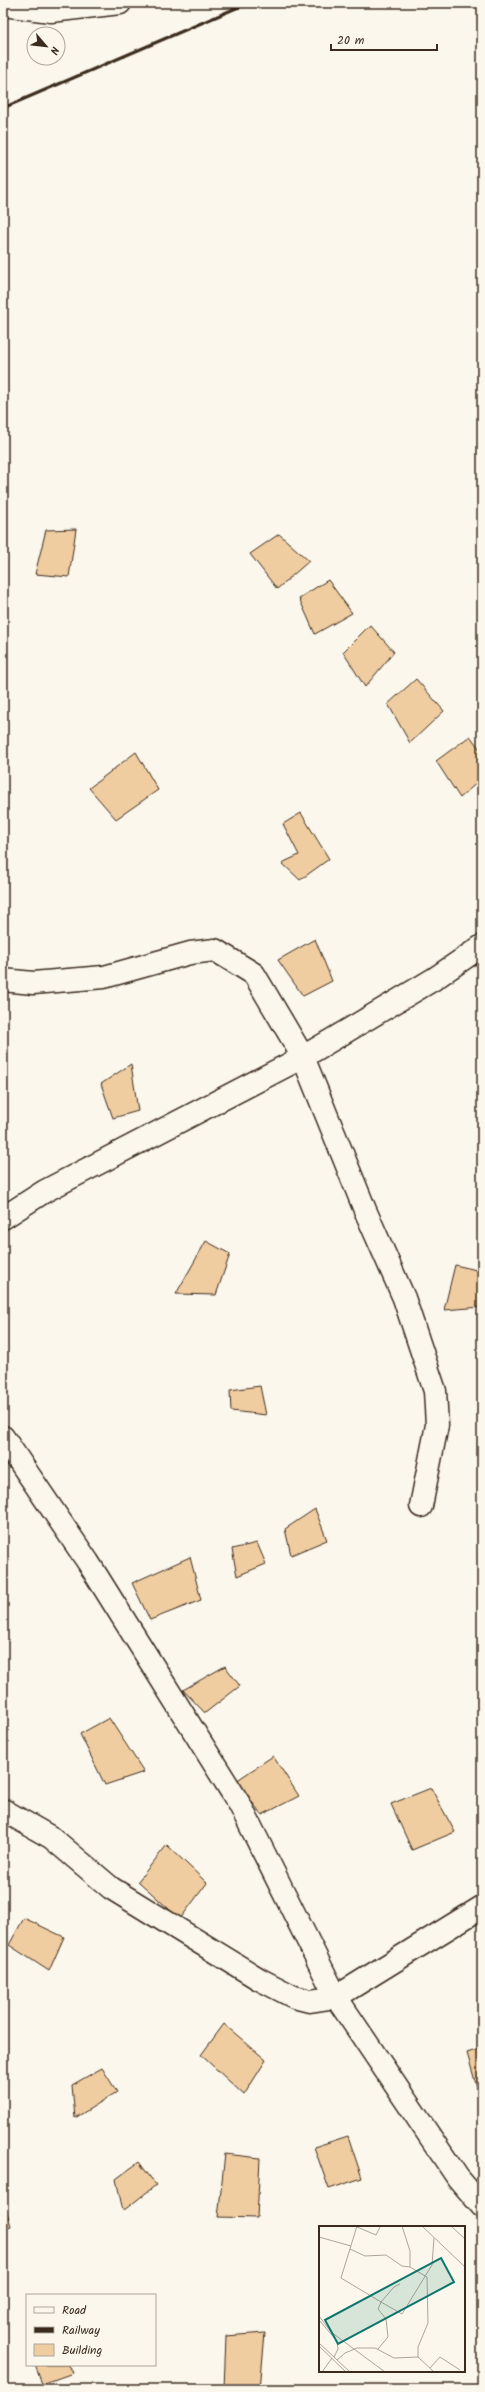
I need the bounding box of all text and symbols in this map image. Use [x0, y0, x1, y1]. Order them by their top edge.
north arrow [26, 26, 66, 66]
scale bar [331, 26, 437, 52]
text: 20 m [337, 31, 365, 50]
text: N [44, 43, 64, 58]
inset map [319, 2226, 465, 2372]
legend [26, 2294, 156, 2366]
text: Road [62, 2301, 87, 2320]
text: Railway [62, 2321, 100, 2340]
text: Building [62, 2341, 102, 2360]

